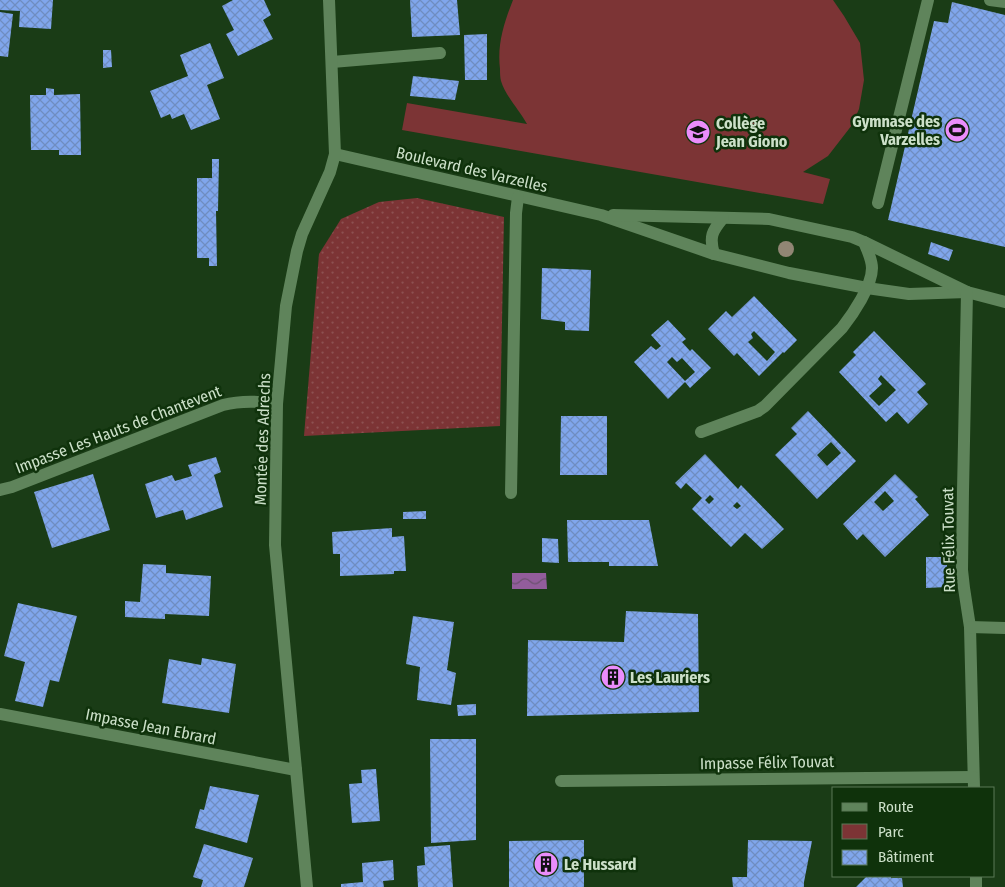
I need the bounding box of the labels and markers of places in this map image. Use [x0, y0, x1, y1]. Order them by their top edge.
place label: Gymnase des Varzelles [852, 112, 940, 149]
place label: Collège Jean Giono [715, 114, 788, 151]
sports icon: Gymnase des Varzelles [944, 117, 970, 143]
school or university icon: Collège Jean Giono [685, 119, 711, 145]
building icon: Les Lauriers [600, 664, 626, 690]
place label: Les Lauriers [630, 668, 710, 687]
building icon: Le Hussard [533, 851, 559, 877]
place label: Le Hussard [564, 855, 636, 874]

